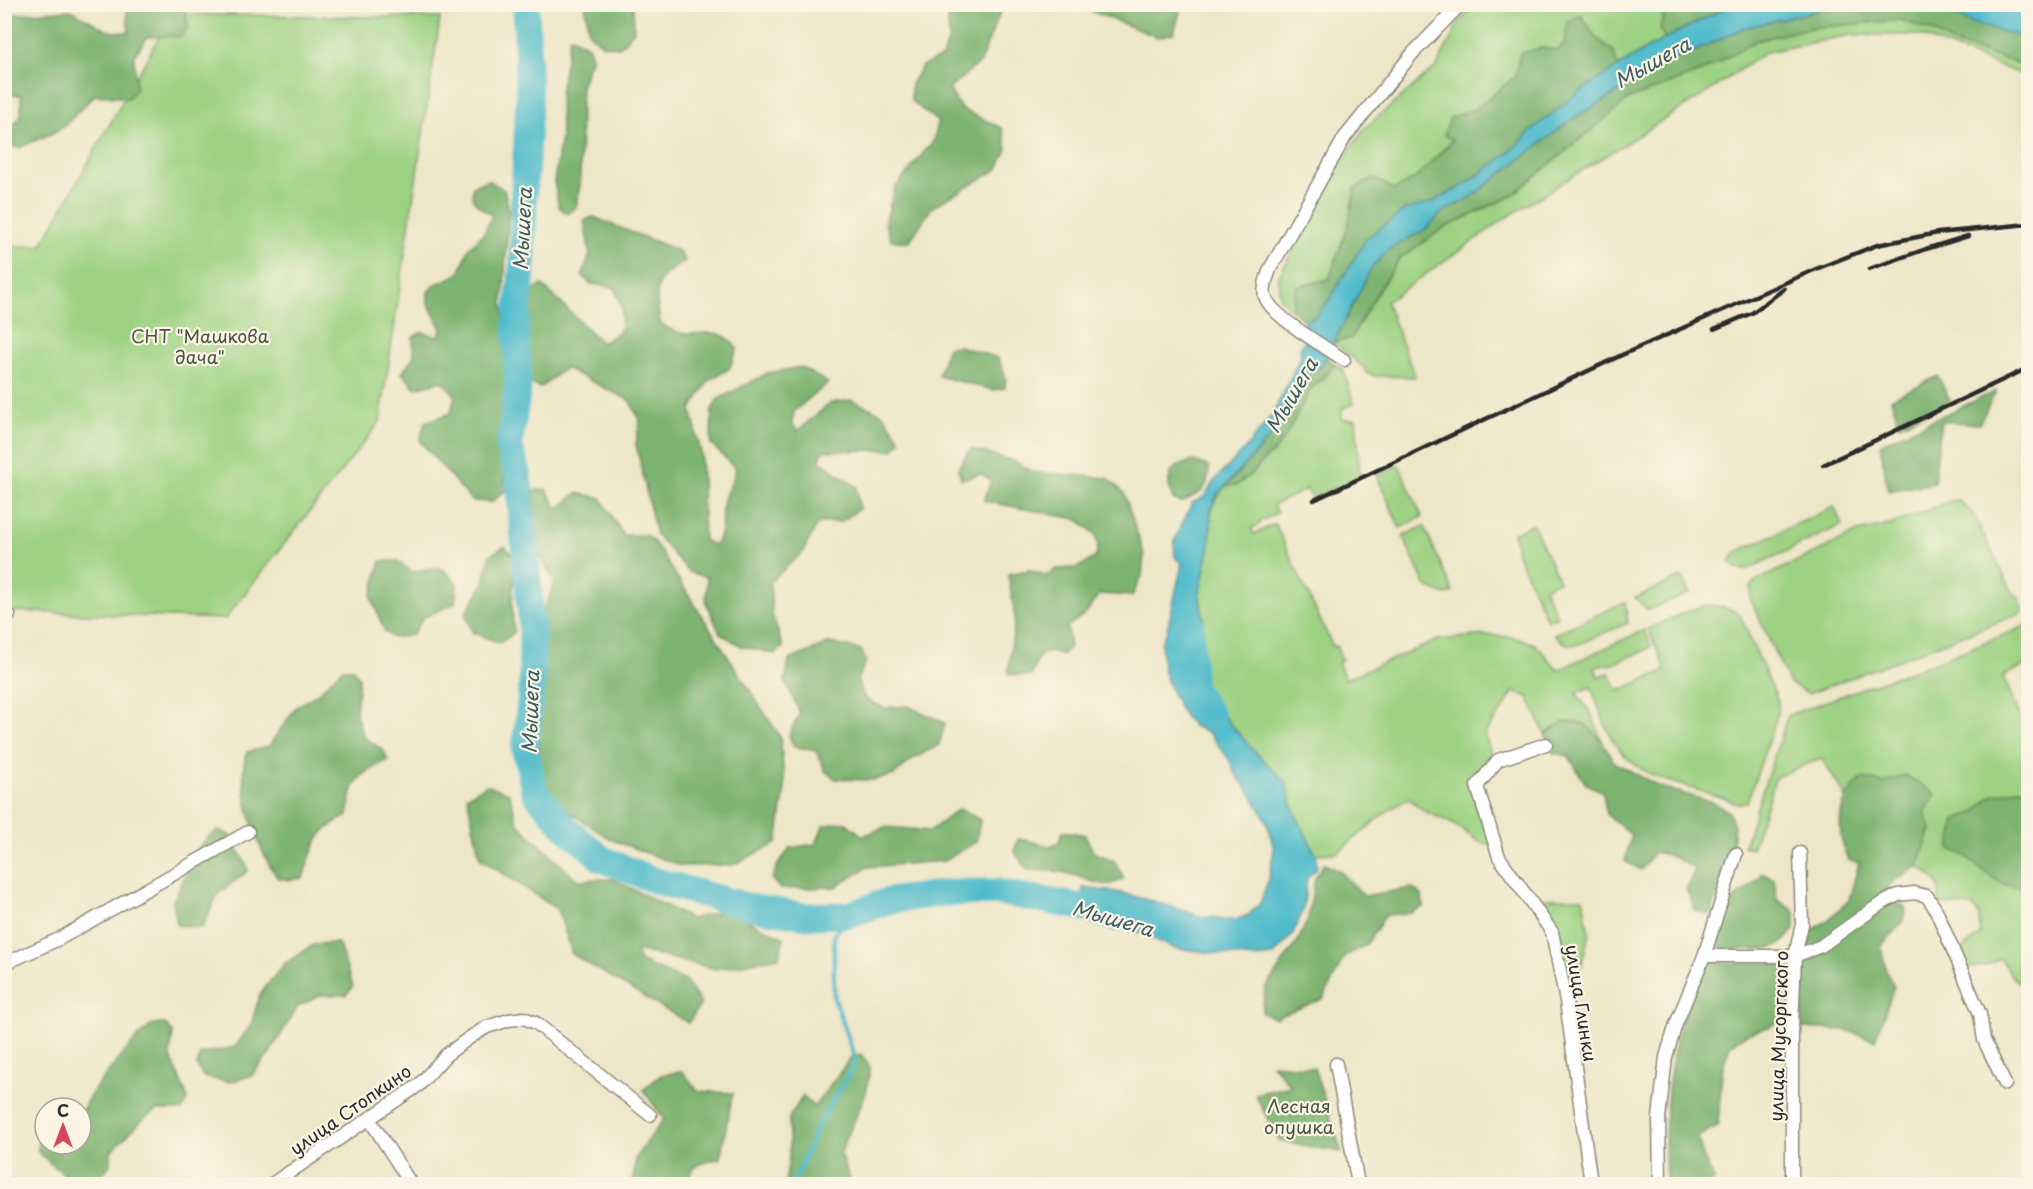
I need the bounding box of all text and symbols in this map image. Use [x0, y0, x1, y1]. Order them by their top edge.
water label: Мышега [1609, 29, 1696, 95]
water label: Мышега [505, 186, 539, 271]
park label: СНТ "Машкова дача" [131, 322, 270, 370]
water label: Мышега [1257, 351, 1325, 438]
water label: Мышега [514, 670, 546, 754]
water label: Мышега [1069, 892, 1157, 944]
street label: улица Глинки [1559, 943, 1605, 1063]
street label: улица Мусоргского [1762, 950, 1794, 1122]
street label: улица Стопкино [284, 1057, 416, 1161]
park label: Лесная опушка [1264, 1092, 1335, 1140]
north arrow [33, 1096, 93, 1156]
text: С [57, 1098, 69, 1122]

